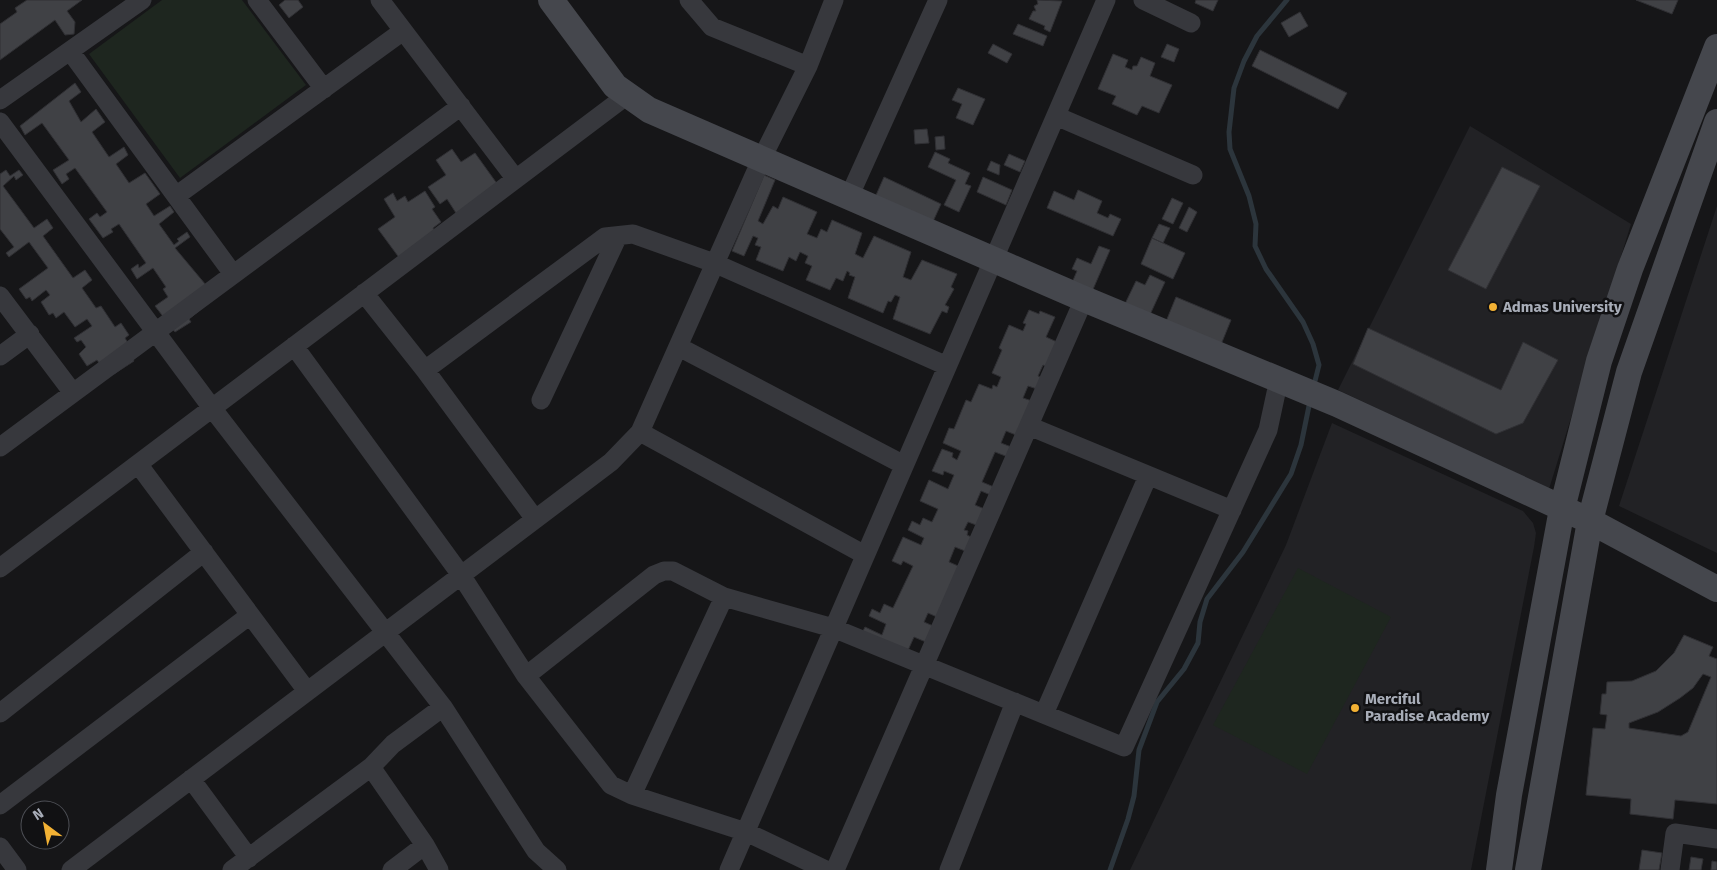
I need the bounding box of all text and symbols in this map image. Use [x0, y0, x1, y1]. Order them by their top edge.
place label: Admas University [1502, 298, 1622, 316]
marker: Admas University [1487, 301, 1499, 313]
place label: Merciful Paradise Academy [1365, 690, 1489, 725]
marker: Merciful Paradise Academy [1349, 702, 1361, 714]
north arrow [20, 800, 70, 850]
text: N [30, 805, 47, 824]

